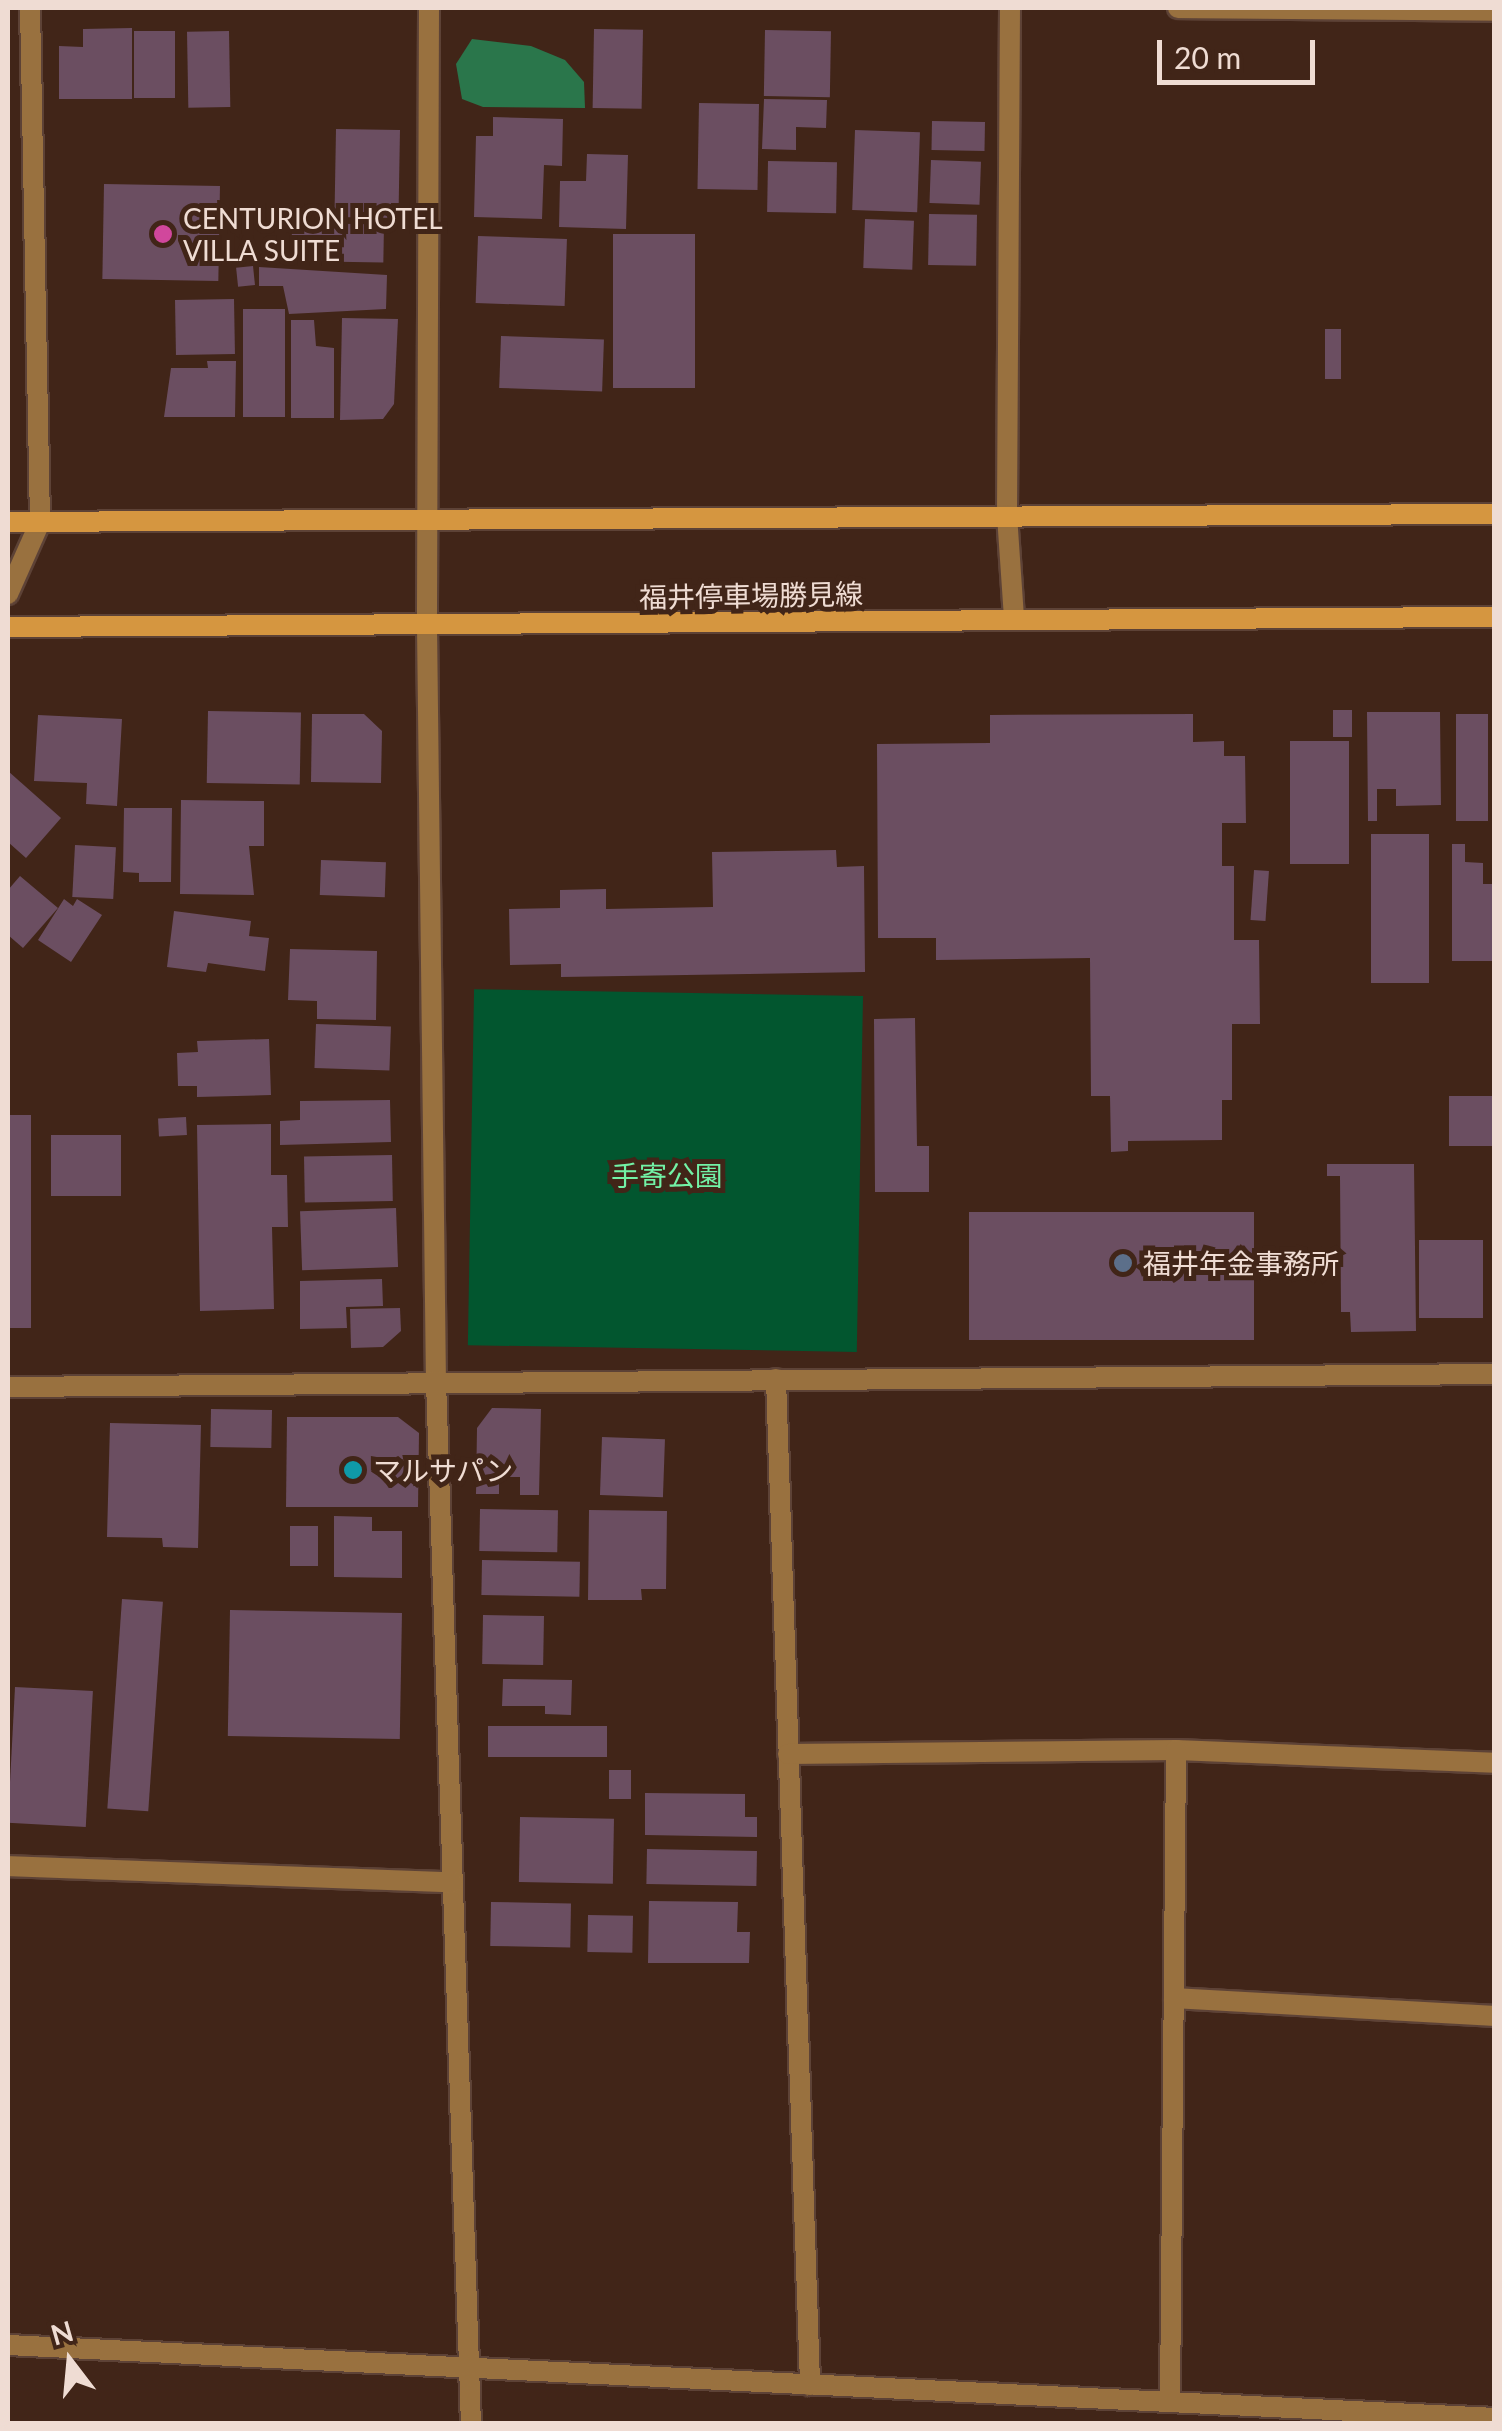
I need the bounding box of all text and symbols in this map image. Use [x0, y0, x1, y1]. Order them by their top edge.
scale bar [1162, 20, 1320, 82]
text: 20 m [1174, 39, 1241, 75]
place label: CENTURION HOTEL VILLA SUITE [183, 201, 443, 267]
marker: CENTURION HOTEL VILLA SUITE [152, 223, 174, 245]
street label: 福井停車場勝見線 [639, 576, 863, 614]
park label: 手寄公園 [611, 1158, 723, 1192]
place label: 福井年金事務所 [1143, 1246, 1339, 1280]
marker: 福井年金事務所 [1112, 1252, 1134, 1274]
place label: マルサパン [373, 1453, 513, 1487]
marker: マルサパン [342, 1459, 364, 1481]
north arrow [20, 2311, 120, 2411]
text: N [47, 2313, 77, 2351]

